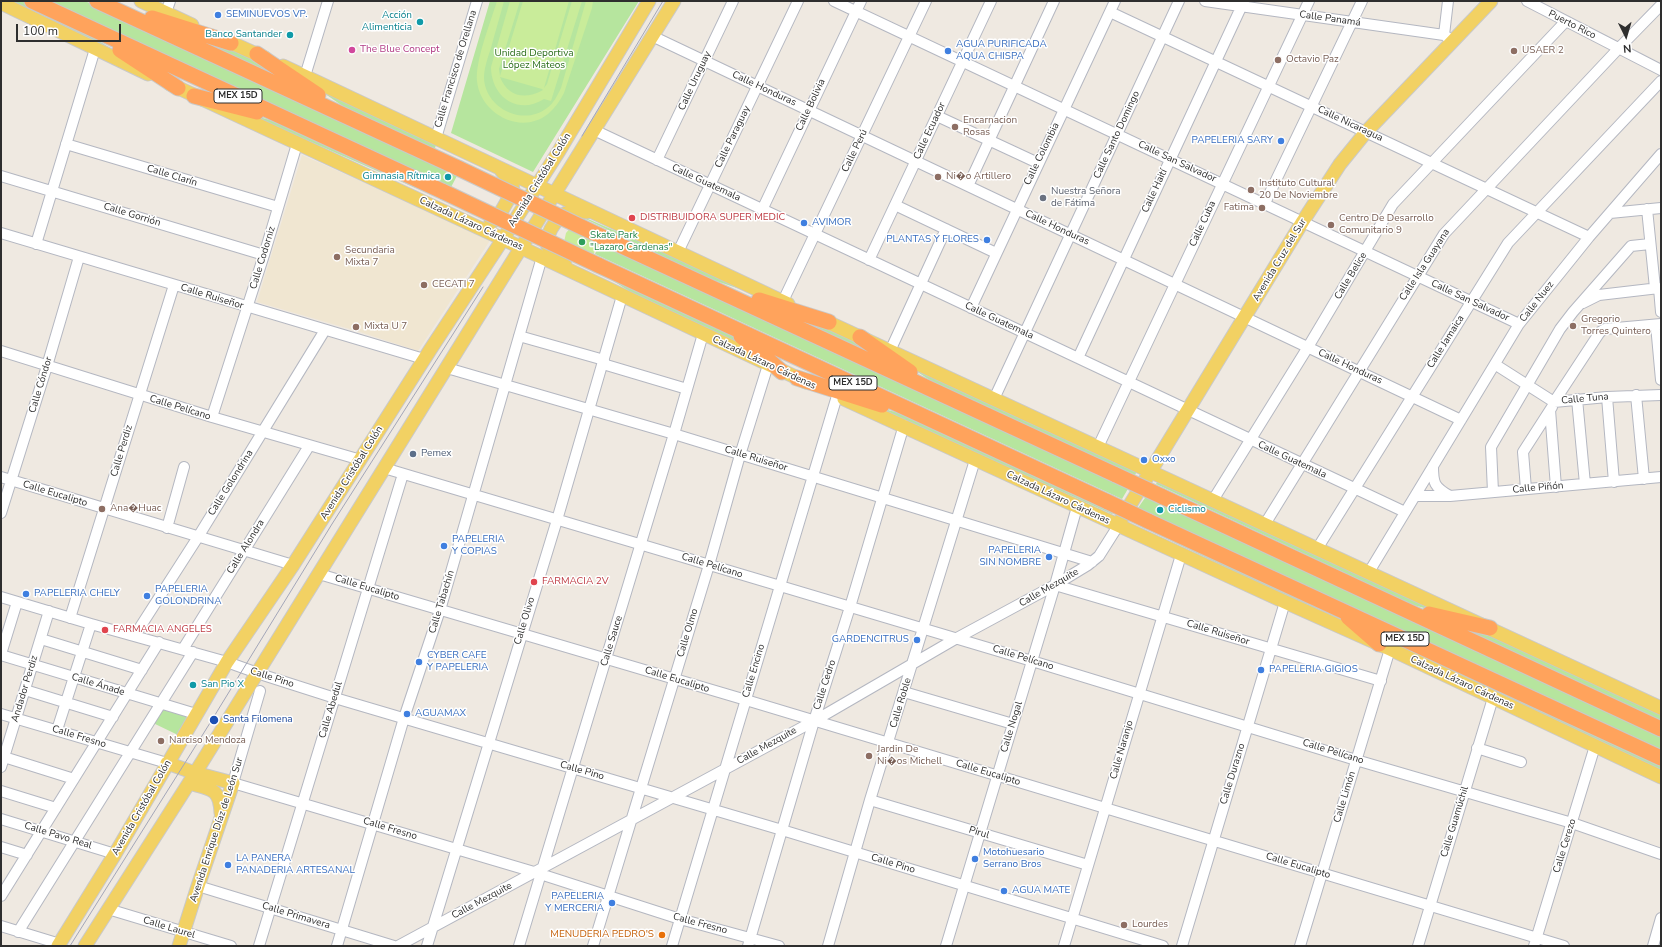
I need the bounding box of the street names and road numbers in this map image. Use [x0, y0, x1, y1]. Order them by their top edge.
street label: Puerto Rico [1546, 8, 1598, 42]
street label: Calle Francisco de Orellana [432, 9, 480, 129]
street label: Calle Panamá [1299, 9, 1361, 29]
street label: Calle Uruguay [676, 49, 714, 113]
street label: Calle Honduras [730, 69, 798, 109]
street label: Calle Bolivia [794, 77, 828, 133]
road number: MEX 15D [214, 89, 262, 103]
street label: Calle Santo Domingo [1091, 89, 1143, 181]
street label: Calle Ecuador [911, 100, 949, 162]
street label: Calle Paraguay [713, 104, 753, 170]
street label: Calle Nicaragua [1315, 104, 1385, 144]
street label: Calle Colombia [1022, 121, 1062, 187]
street label: Calle Perú [839, 128, 871, 174]
street label: Avenida Cristóbal Colón [506, 131, 574, 229]
street label: Calle San Salvador [1136, 139, 1218, 185]
street label: Calle Guatemala [670, 162, 742, 204]
street label: Calle Clarín [145, 163, 199, 189]
street label: Calle Haití [1140, 167, 1170, 215]
street label: Calzada Lázaro Cárdenas [417, 195, 525, 253]
street label: Calle Cuba [1187, 199, 1219, 249]
street label: Calle Gorrión [102, 201, 162, 229]
street label: Calle Honduras [1023, 208, 1091, 248]
street label: Avenida Cruz del Sur [1251, 217, 1309, 303]
street label: Calle Codorniz [248, 225, 278, 291]
street label: Calle Isla Guayana [1397, 227, 1453, 303]
street label: Calle Belice [1332, 250, 1370, 302]
street label: Calle San Salvador [1429, 278, 1511, 324]
street label: Calle Nuez [1517, 279, 1557, 325]
street label: Calle Ruiseñor [179, 282, 245, 312]
street label: Calle Guatemala [963, 300, 1035, 342]
street label: Calle Jamaica [1425, 313, 1467, 371]
street label: Calzada Lázaro Cárdenas [710, 334, 818, 392]
street label: Calle Honduras [1316, 347, 1384, 387]
street label: Calle Cóndor [27, 355, 55, 415]
road number: MEX 15D [829, 376, 877, 390]
street label: Calle Tuna [1561, 391, 1609, 407]
street label: Calle Pelícano [148, 393, 212, 423]
street label: Calle Perdiz [108, 424, 136, 478]
street label: Avenida Cristóbal Colón [318, 424, 386, 522]
street label: Calle Guatemala [1256, 439, 1328, 481]
street label: Calle Ruiseñor [723, 444, 789, 474]
street label: Calle Golondrina [206, 448, 256, 518]
street label: Calzada Lázaro Cárdenas [1004, 469, 1112, 527]
street label: Calle Eucalipto [21, 478, 89, 510]
street label: Calle Piñón [1512, 480, 1564, 496]
street label: Calle Alondra [225, 518, 267, 576]
street label: Calle Pelícano [680, 551, 744, 581]
street label: Calle Mezquite [1017, 566, 1081, 610]
street label: Calle Tabachín [427, 569, 457, 635]
street label: Calle Eucalipto [333, 572, 401, 604]
street label: Calle Olivo [512, 596, 538, 646]
street label: Calle Olmo [675, 607, 701, 659]
street label: Calle Sauce [599, 614, 625, 668]
street label: Calle Ruiseñor [1185, 618, 1251, 648]
road number: MEX 15D [1381, 632, 1429, 646]
street label: Calle Encino [740, 643, 768, 699]
street label: Calle Pelícano [991, 643, 1055, 673]
street label: Andador Perdiz [9, 654, 41, 724]
street label: Calzada Lázaro Cárdenas [1408, 654, 1516, 712]
street label: Calle Cedro [811, 658, 839, 712]
street label: Calle Eucalipto [643, 664, 711, 696]
street label: Calle Pino [249, 665, 295, 691]
street label: Calle Ánade [70, 671, 126, 699]
street label: Calle Roble [888, 676, 914, 730]
street label: Calle Abedul [317, 680, 345, 740]
street label: Calle Nogal [999, 700, 1025, 754]
street label: Calle Naranjo [1108, 719, 1136, 781]
street label: Calle Fresno [51, 723, 107, 751]
street label: Calle Mezquite [735, 725, 799, 767]
street label: Calle Pelícano [1301, 737, 1365, 767]
street label: Calle Durazno [1218, 742, 1248, 806]
street label: Avenida Enrique Díaz de León Sur [188, 756, 246, 904]
street label: Calle Eucalipto [954, 757, 1022, 789]
street label: Avenida Cristóbal Colón [110, 758, 174, 858]
street label: Calle Pino [558, 759, 606, 783]
street label: Calle Limón [1331, 770, 1359, 824]
street label: Calle Guamúchil [1439, 785, 1471, 859]
street label: Calle Fresno [362, 815, 418, 843]
street label: Calle Cerezo [1551, 817, 1579, 875]
street label: Calle Pavo Real [23, 820, 93, 852]
street label: Pirul [967, 824, 991, 842]
street label: Calle Eucalipto [1264, 850, 1332, 882]
street label: Calle Pino [869, 852, 917, 876]
street label: Calle Mezquite [450, 880, 514, 922]
street label: Calle Primavera [260, 900, 332, 932]
street label: Calle Fresno [671, 911, 729, 937]
street label: Calle Laurel [142, 914, 196, 942]

